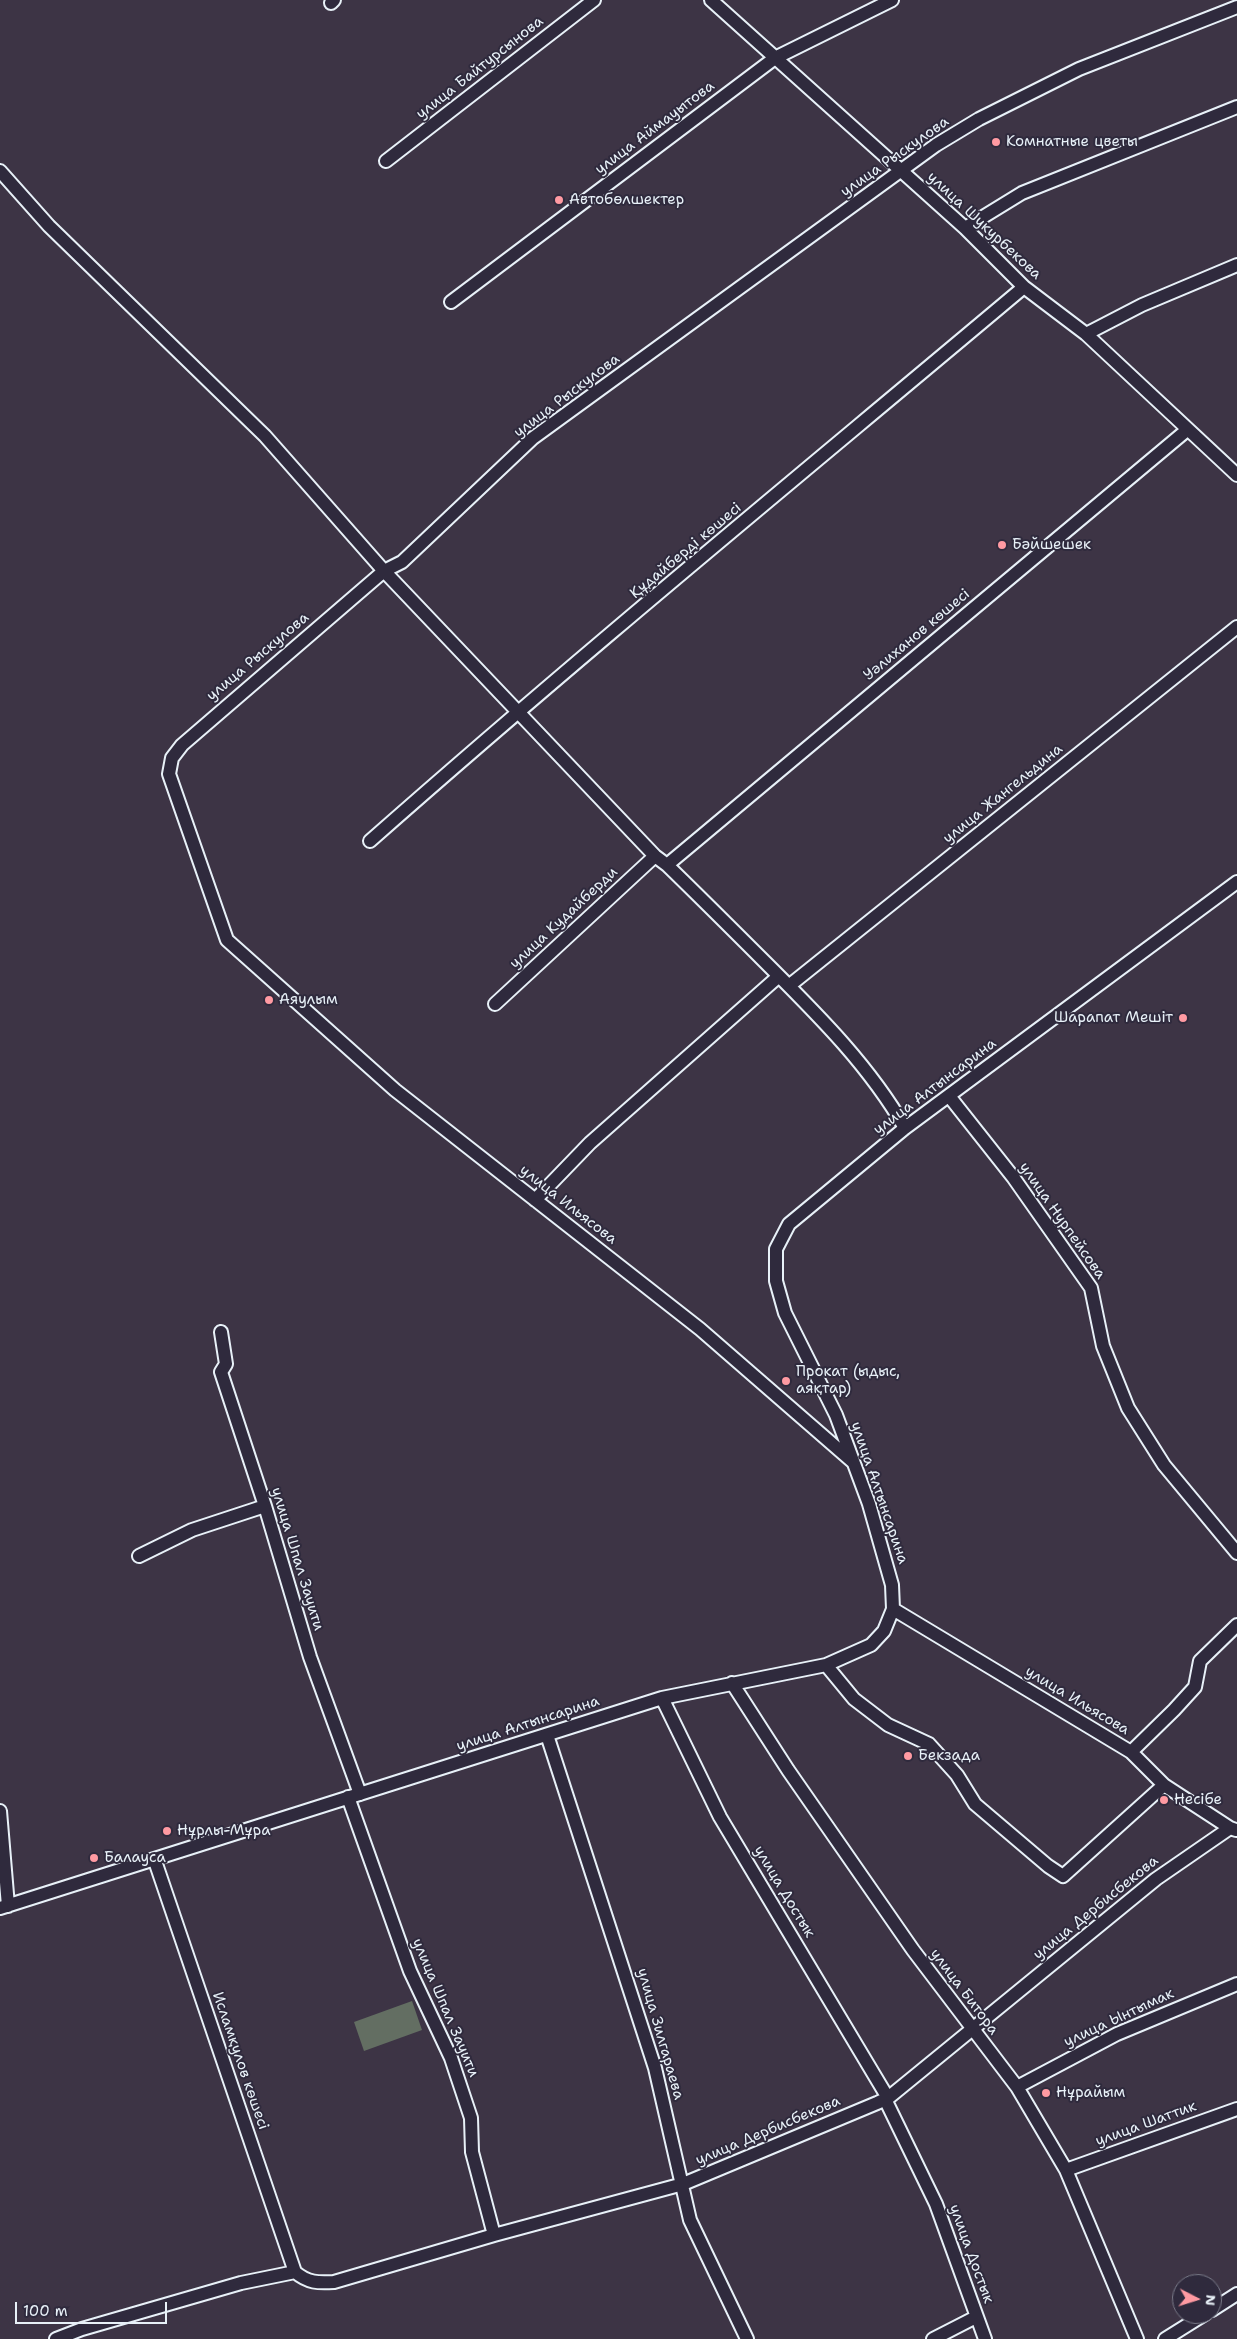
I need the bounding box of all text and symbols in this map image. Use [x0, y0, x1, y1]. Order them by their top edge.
street label: улица Байтурсынова [413, 13, 547, 123]
street label: улица Аймауытова [592, 77, 718, 179]
street label: улица Рыскулова [837, 113, 953, 201]
place label: Комнатные цветы [1006, 133, 1138, 151]
marker: Комнатные цветы [990, 136, 1002, 148]
street label: улица Шукурбекова [923, 168, 1045, 284]
place label: Автобөлшектер [569, 191, 684, 209]
marker: Автобөлшектер [553, 194, 565, 206]
street label: улица Рыскулова [510, 350, 624, 442]
street label: Құдайберді көшесі [627, 499, 745, 603]
place label: Бәйшешек [1012, 536, 1091, 554]
marker: Бәйшешек [996, 539, 1008, 551]
street label: Уәлиханов көшесі [860, 585, 974, 685]
street label: улица Рыскулова [203, 609, 313, 705]
street label: улица Жангельдина [940, 740, 1066, 848]
street label: улица Кудайберди [506, 863, 622, 973]
place label: Аяулым [279, 991, 338, 1009]
marker: Аяулым [263, 994, 275, 1006]
place label: Шарапат Мешіт [1054, 1009, 1173, 1027]
marker: Шарапат Мешіт [1177, 1012, 1189, 1024]
street label: улица Алтынсарина [870, 1035, 1000, 1139]
street label: улица Нурпейсова [1015, 1159, 1109, 1283]
street label: улица Ильясова [516, 1161, 620, 1249]
place label: Прокат (ыдыс, аяқтар) [796, 1363, 900, 1398]
marker: Прокат (ыдыс, аяқтар) [780, 1375, 792, 1387]
street label: улица Алтынсарина [846, 1420, 912, 1566]
street label: улица Шпал Зауити [267, 1485, 327, 1633]
street label: улица Ильясова [1022, 1663, 1132, 1739]
street label: улица Алтынсарина [454, 1692, 602, 1756]
place label: Бекзада [918, 1747, 980, 1765]
marker: Бекзада [902, 1750, 914, 1762]
place label: Несібе [1174, 1791, 1222, 1809]
marker: Несібе [1158, 1794, 1170, 1806]
place label: Нұрлы-Мұра [177, 1822, 271, 1840]
marker: Нұрлы-Мұра [161, 1825, 173, 1837]
street label: улица Достык [749, 1843, 819, 1941]
place label: Балауса [104, 1849, 166, 1867]
marker: Балауса [88, 1852, 100, 1864]
street label: улица Дербисбекова [1030, 1852, 1162, 1964]
street label: улица Шпал Зауити [408, 1936, 482, 2080]
street label: улица Битора [926, 1945, 1002, 2039]
street label: улица Зилгараева [633, 1966, 687, 2102]
street label: улица Ынтымак [1061, 1985, 1177, 2051]
street label: Исламқулов көшесі [208, 1990, 272, 2132]
place label: Нұрайым [1056, 2084, 1125, 2102]
marker: Нұрайым [1040, 2087, 1052, 2099]
street label: улица Дербисбекова [693, 2092, 843, 2170]
street label: улица Шаттик [1093, 2097, 1199, 2151]
street label: улица Достык [945, 2202, 997, 2306]
north arrow [1172, 2274, 1222, 2324]
scale bar [18, 2292, 170, 2324]
text: N [1201, 2294, 1220, 2307]
text: 100 m [23, 2301, 68, 2321]

